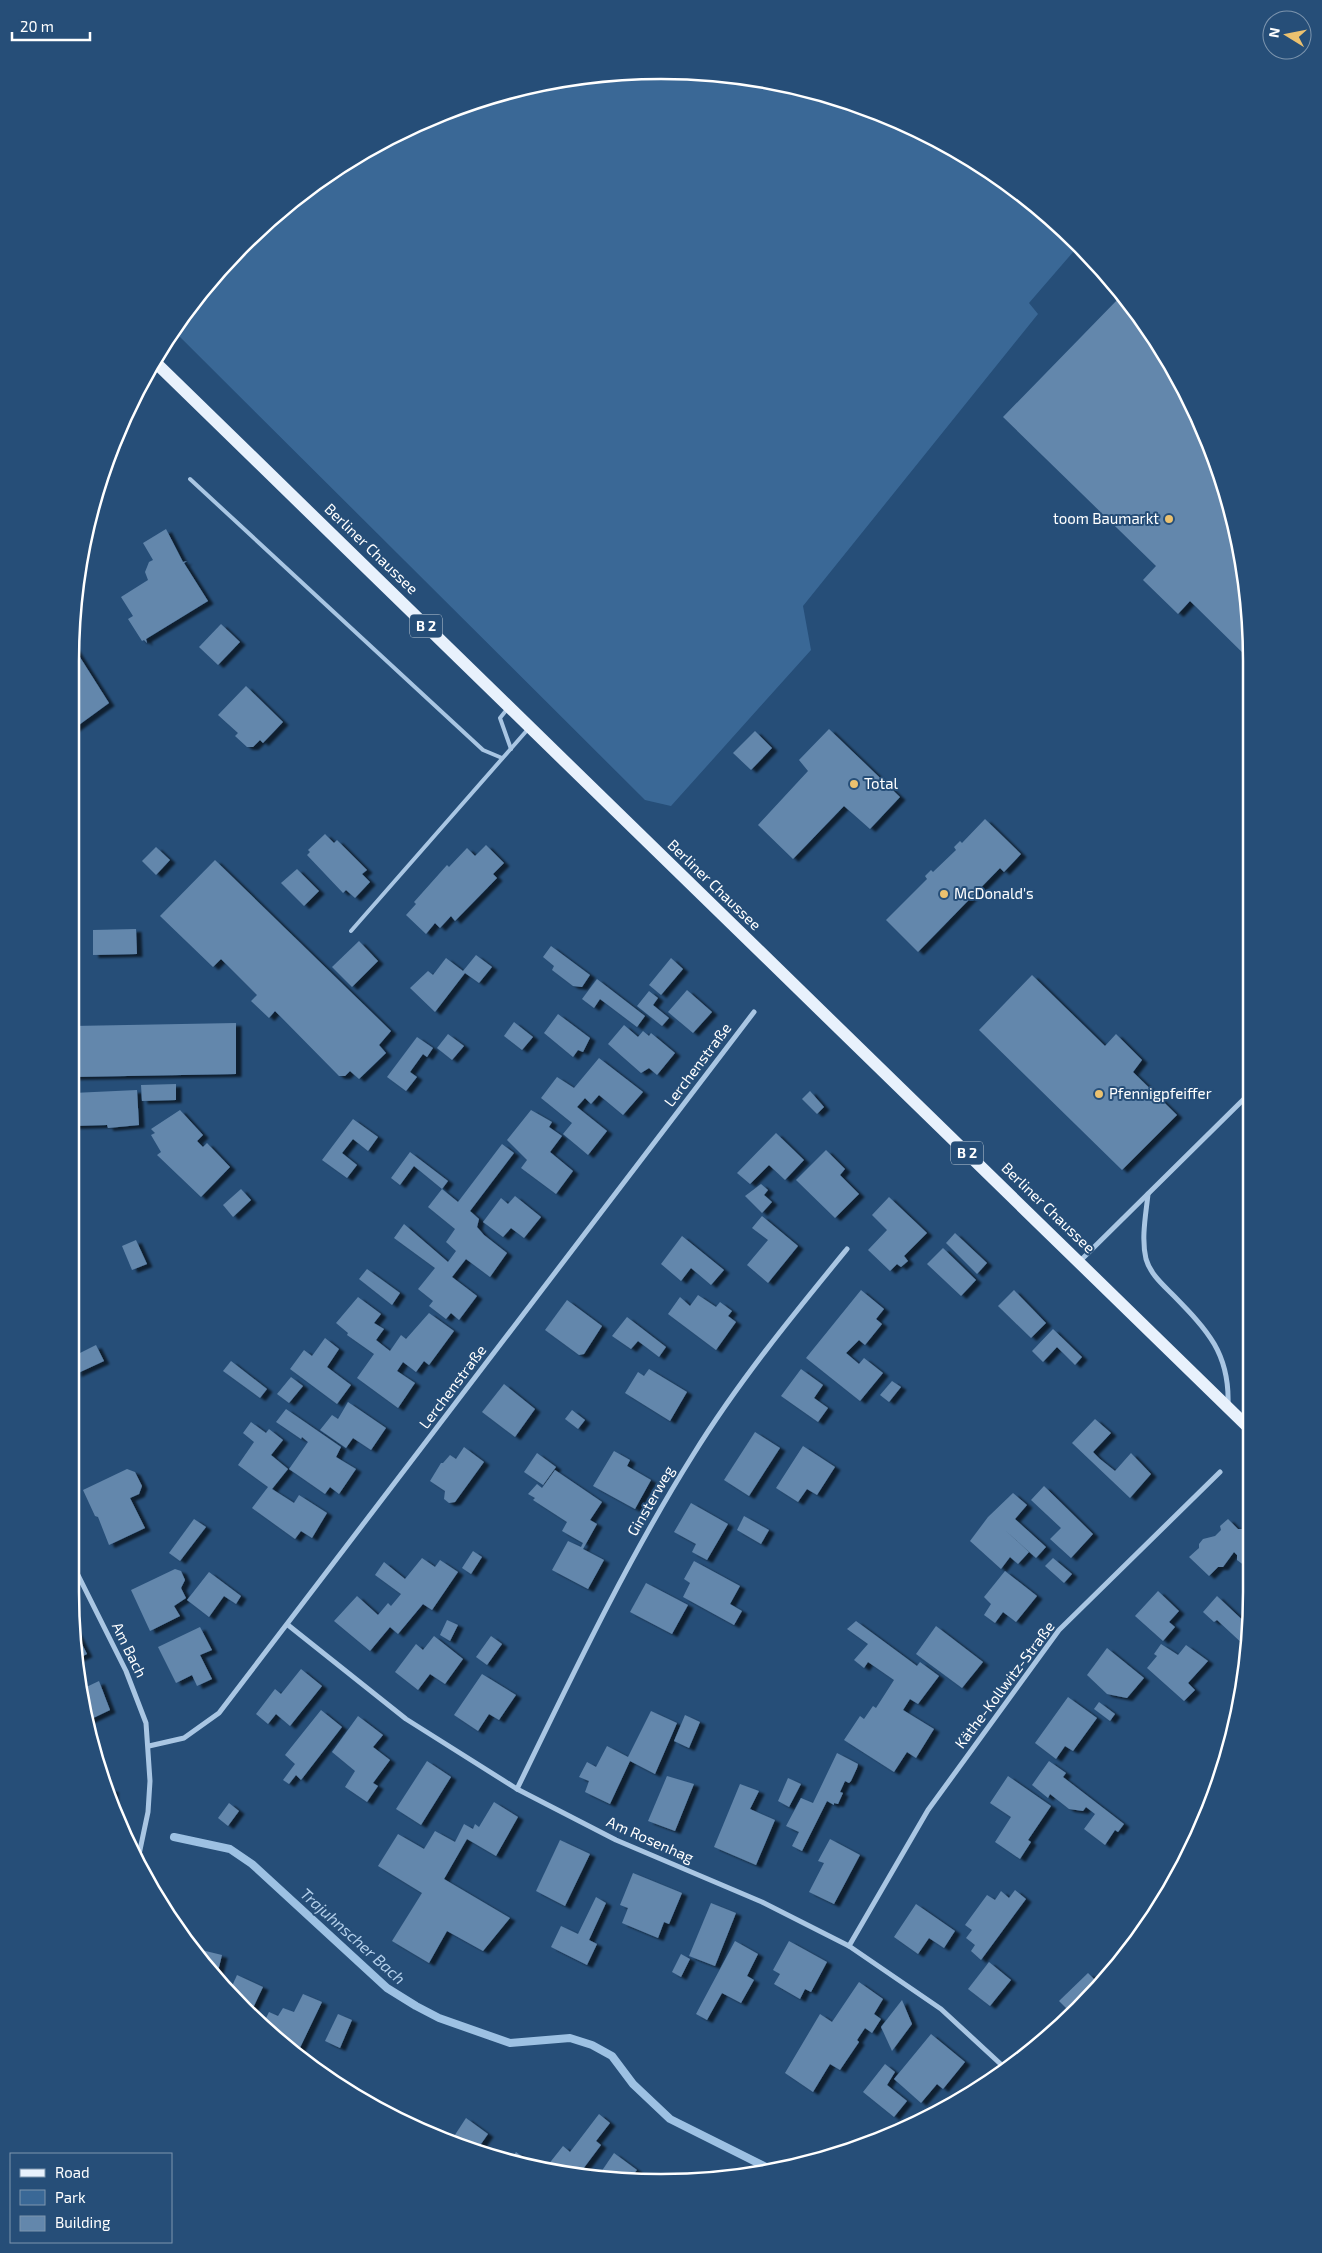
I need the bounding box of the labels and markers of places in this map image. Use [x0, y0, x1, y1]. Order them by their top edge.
place label: toom Baumarkt [1053, 509, 1159, 527]
marker: toom Baumarkt [1163, 513, 1175, 525]
place label: Total [864, 774, 898, 792]
marker: Total [848, 778, 860, 790]
place label: McDonald's [954, 884, 1034, 902]
marker: McDonald's [938, 888, 950, 900]
place label: Pfennigpfeiffer [1109, 1084, 1212, 1102]
marker: Pfennigpfeiffer [1093, 1088, 1105, 1100]

